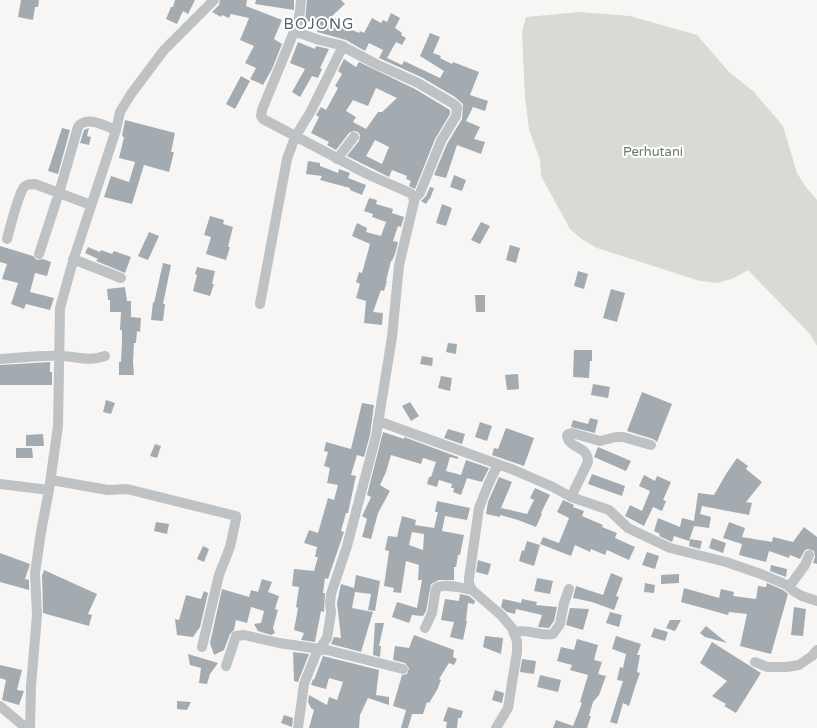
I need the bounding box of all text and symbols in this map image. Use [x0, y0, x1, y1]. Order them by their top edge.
district label: BOJONG [284, 15, 354, 33]
park label: Perhutani [623, 144, 683, 160]

